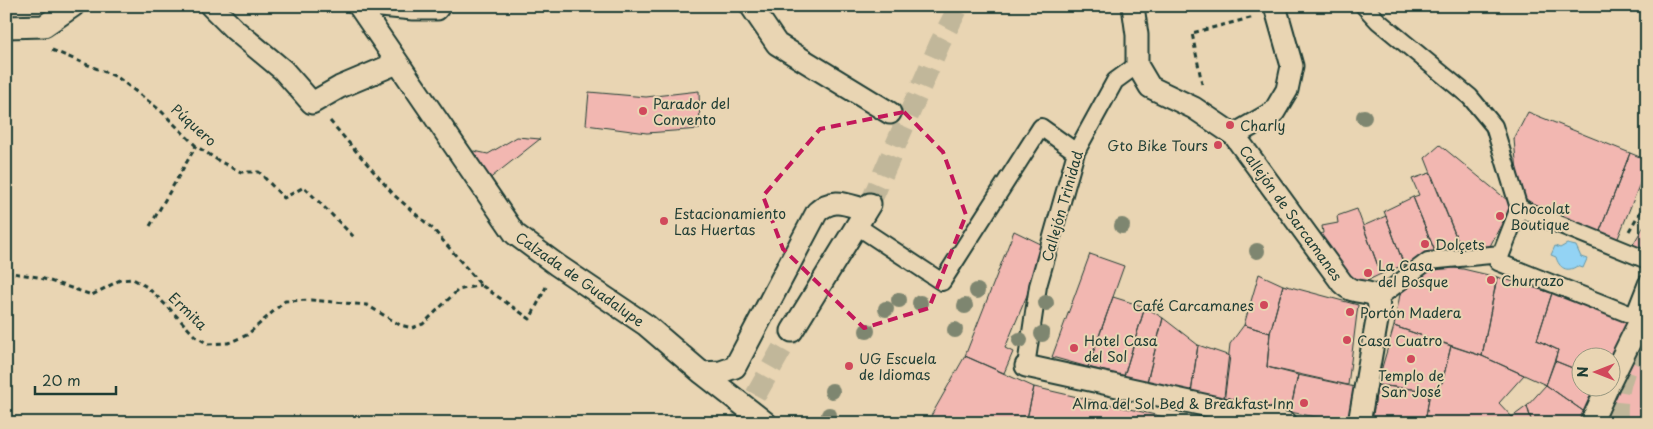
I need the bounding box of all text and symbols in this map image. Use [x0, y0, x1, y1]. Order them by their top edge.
place label: Parador del Convento [653, 93, 730, 130]
street label: Púquero [167, 99, 221, 151]
marker: Parador del Convento [637, 105, 649, 117]
place label: Charly [1240, 115, 1285, 136]
marker: Charly [1224, 119, 1236, 131]
place label: Gto Bike Tours [1107, 135, 1208, 156]
marker: Gto Bike Tours [1212, 139, 1224, 151]
street label: Callejón de Sarcamanes [1235, 141, 1347, 285]
street label: Callejón Trinidad [1036, 148, 1088, 264]
place label: Chocolat Boutique [1510, 198, 1570, 235]
place label: Estacionamiento Las Huertas [674, 203, 786, 240]
marker: Chocolat Boutique [1494, 210, 1506, 222]
marker: Estacionamiento Las Huertas [658, 215, 670, 227]
street label: Calzada de Guadalupe [511, 227, 649, 332]
place label: Dolçets [1435, 234, 1485, 255]
marker: Dolçets [1419, 238, 1431, 250]
place label: La Casa del Bosque [1378, 255, 1449, 292]
marker: La Casa del Bosque [1362, 267, 1374, 279]
place label: Churrazo [1501, 270, 1564, 291]
marker: Churrazo [1485, 274, 1497, 286]
street label: Ermita [164, 287, 212, 335]
place label: Café Carcamanes [1132, 295, 1254, 316]
marker: Café Carcamanes [1258, 299, 1270, 311]
place label: Portón Madera [1360, 302, 1462, 323]
marker: Portón Madera [1344, 306, 1356, 318]
place label: Hotel Casa del Sol [1084, 330, 1158, 367]
place label: Casa Cuatro [1357, 330, 1443, 351]
marker: Casa Cuatro [1341, 334, 1353, 346]
marker: Hotel Casa del Sol [1068, 342, 1080, 354]
north arrow [1570, 346, 1620, 396]
place label: UG Escuela de Idiomas [859, 348, 937, 385]
marker: Templo de San José [1405, 353, 1417, 365]
marker: UG Escuela de Idiomas [843, 360, 855, 372]
scale bar [35, 364, 116, 396]
place label: Templo de San José [1378, 365, 1444, 402]
text: N [1572, 366, 1593, 378]
text: 20 m [42, 368, 81, 391]
place label: Alma del Sol Bed & Breakfast Inn [1072, 393, 1294, 414]
marker: Alma del Sol Bed & Breakfast Inn [1298, 397, 1310, 409]

